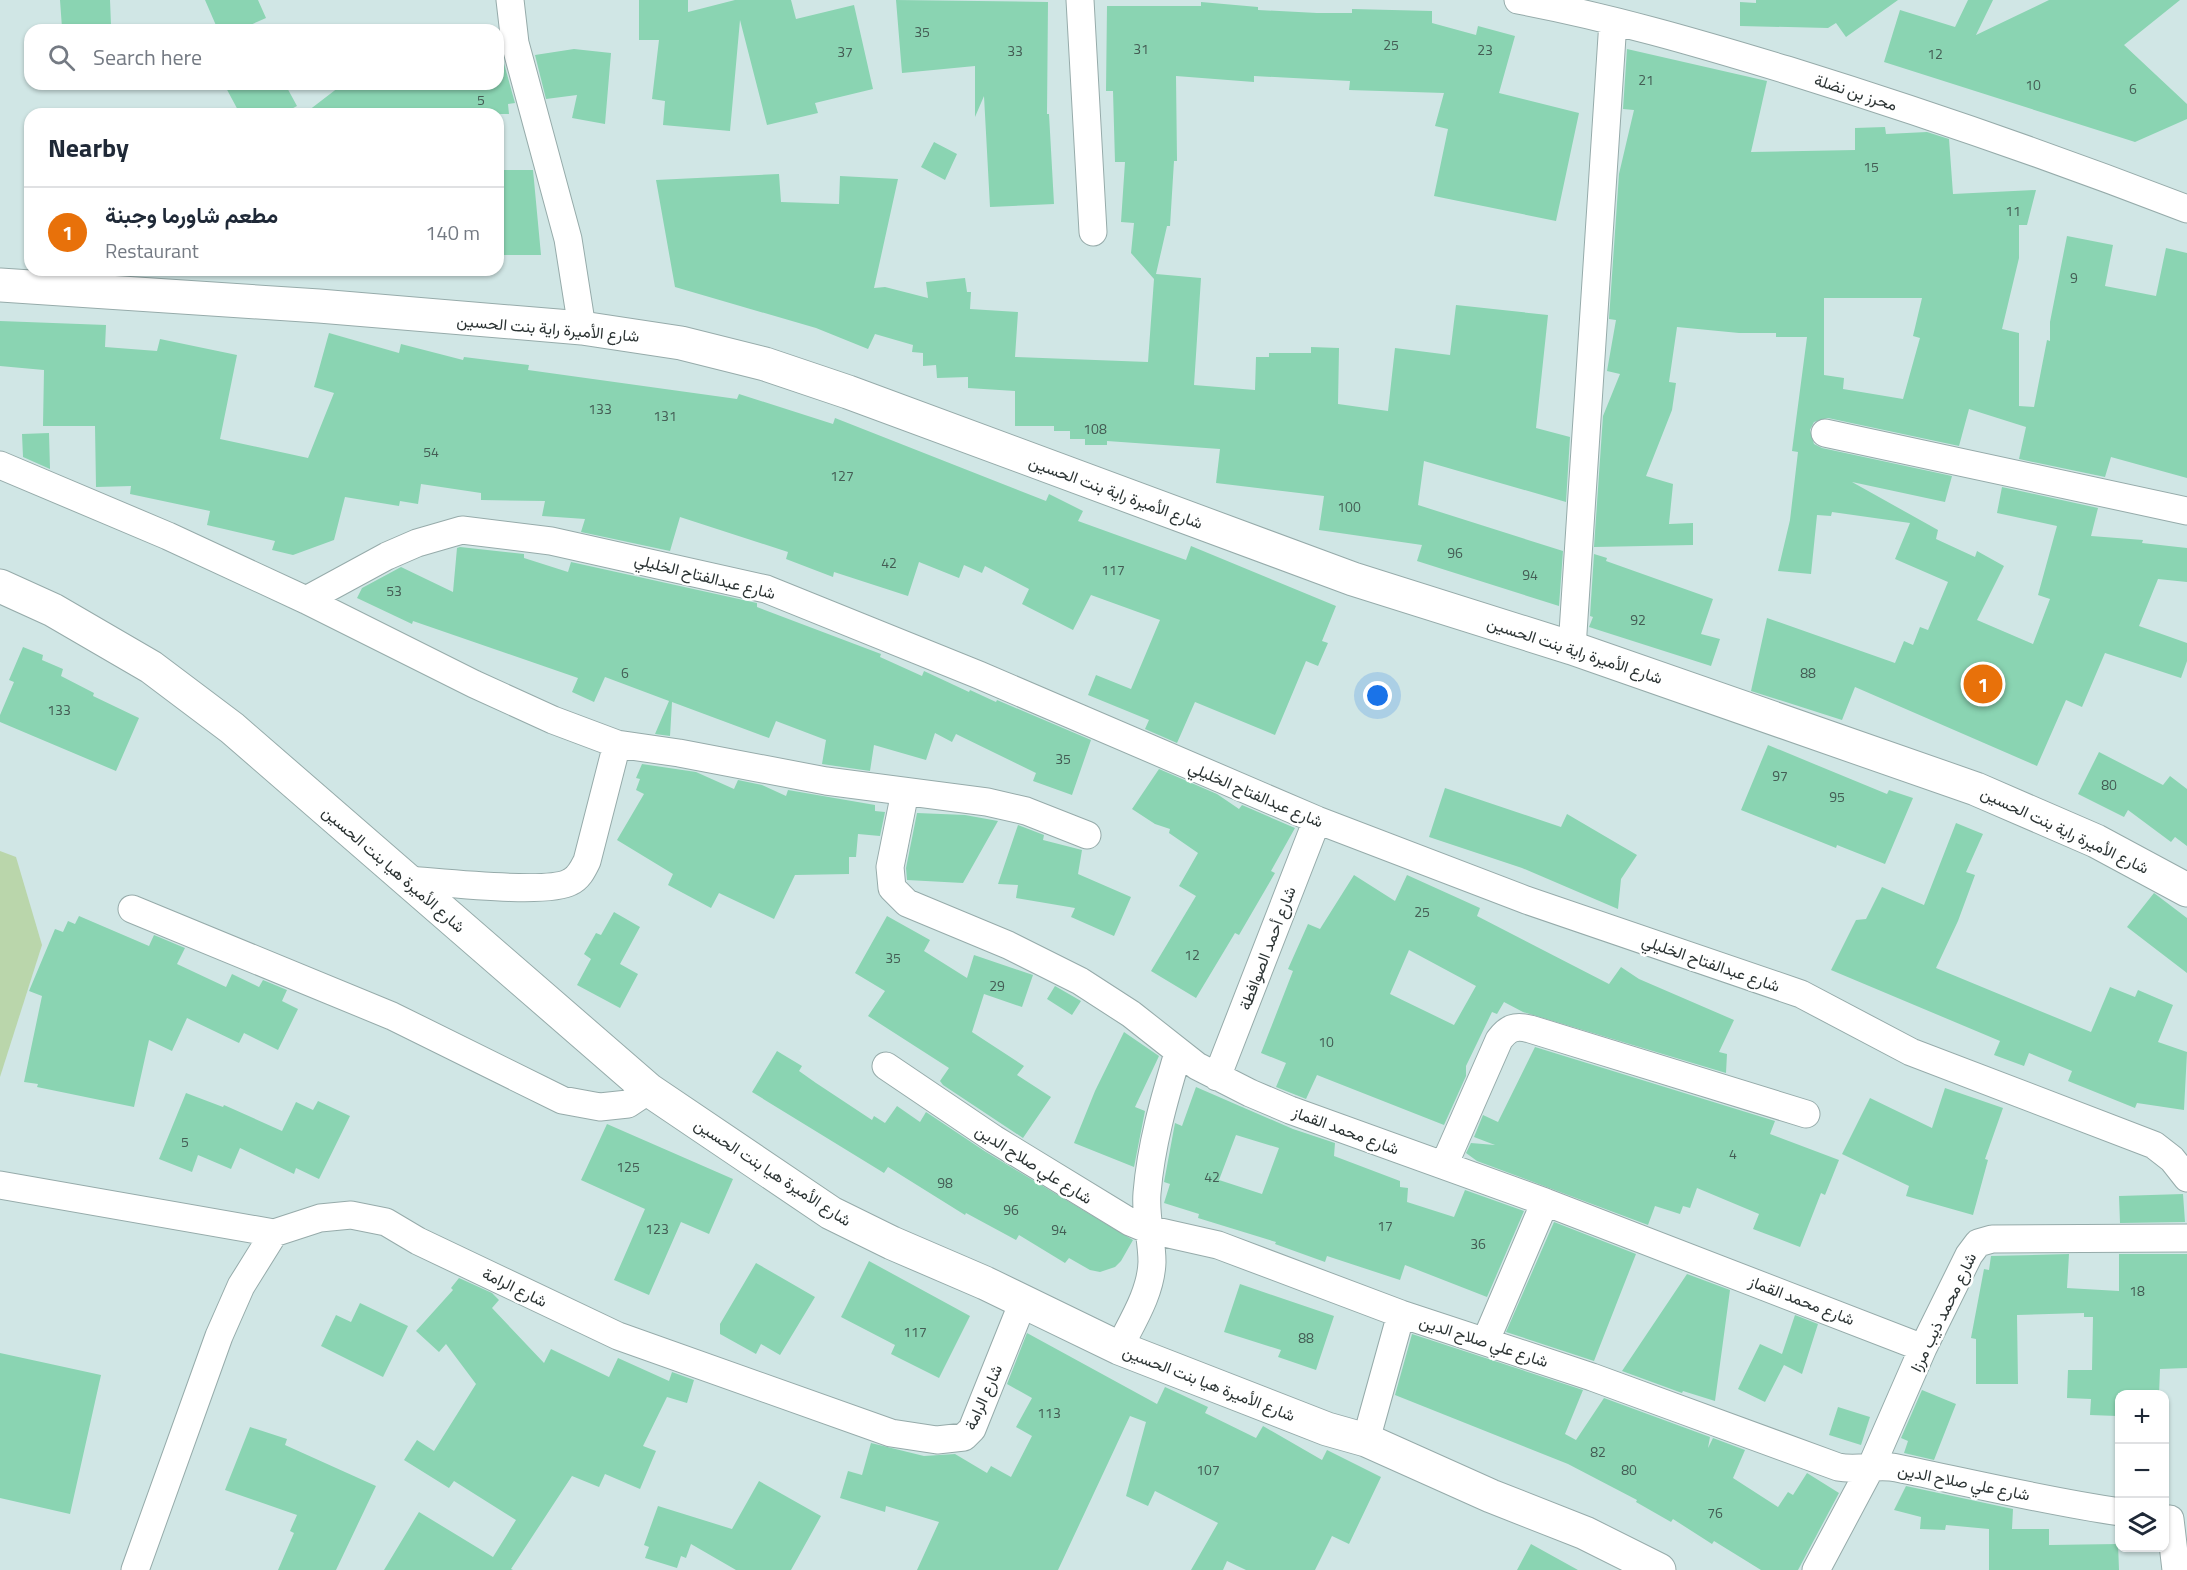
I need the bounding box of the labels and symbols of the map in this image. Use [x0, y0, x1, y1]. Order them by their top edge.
house number: 35 [914, 21, 930, 42]
house number: 25 [1383, 34, 1399, 55]
house number: 31 [1133, 38, 1149, 59]
house number: 23 [1477, 39, 1493, 60]
house number: 33 [1007, 40, 1023, 61]
house number: 37 [837, 41, 853, 62]
house number: 12 [1927, 43, 1943, 64]
street label: محرز بن نضلة [1811, 67, 1901, 117]
house number: 21 [1638, 69, 1654, 90]
house number: 10 [2025, 74, 2041, 95]
house number: 6 [2129, 78, 2137, 99]
house number: 5 [477, 89, 485, 110]
house number: 15 [1863, 156, 1879, 177]
house number: 11 [2005, 200, 2021, 221]
house number: 9 [2070, 267, 2078, 288]
street label: شارع الأميرة راية بنت الحسين [456, 308, 640, 348]
house number: 133 [588, 398, 612, 419]
house number: 131 [653, 405, 677, 426]
house number: 108 [1083, 418, 1107, 439]
house number: 54 [423, 441, 439, 462]
street label: شارع الأميرة راية بنت الحسين [1026, 449, 1206, 535]
house number: 127 [830, 465, 854, 486]
house number: 100 [1337, 496, 1361, 517]
house number: 96 [1447, 542, 1463, 563]
street label: شارع عبدالفتاح الخليلي [632, 547, 778, 607]
house number: 42 [881, 552, 897, 573]
house number: 117 [1101, 559, 1125, 580]
house number: 94 [1522, 564, 1538, 585]
house number: 53 [386, 580, 402, 601]
house number: 92 [1630, 609, 1646, 630]
street label: شارع الأميرة راية بنت الحسين [1484, 610, 1666, 690]
house number: 6 [621, 662, 629, 683]
house number: 88 [1800, 662, 1816, 683]
pin: 1 [1964, 662, 2002, 706]
your location [1363, 681, 1392, 710]
house number: 133 [47, 699, 71, 720]
house number: 35 [1055, 748, 1071, 769]
street label: شارع عبدالفتاح الخليلي [1184, 755, 1327, 835]
house number: 97 [1772, 765, 1788, 786]
house number: 80 [2101, 774, 2117, 795]
street label: شارع الأميرة راية بنت الحسين [1977, 780, 2153, 880]
house number: 95 [1829, 786, 1845, 807]
street label: شارع الأميرة هيا بنت الحسين [317, 800, 471, 938]
street label: شارع أحمد الصوافطة [1232, 883, 1302, 1013]
house number: 25 [1414, 901, 1430, 922]
street label: شارع عبدالفتاح الخليلي [1638, 928, 1783, 1000]
house number: 12 [1184, 944, 1200, 965]
house number: 35 [885, 947, 901, 968]
house number: 29 [989, 975, 1005, 996]
house number: 10 [1318, 1031, 1334, 1052]
street label: شارع محمد القماز [1289, 1099, 1402, 1160]
street label: شارع الأميرة هيا بنت الحسين [690, 1112, 856, 1232]
street label: شارع علي صلاح الدين [970, 1118, 1097, 1211]
house number: 5 [181, 1131, 189, 1152]
house number: 4 [1729, 1143, 1737, 1164]
house number: 125 [616, 1156, 640, 1177]
house number: 42 [1204, 1166, 1220, 1187]
house number: 98 [937, 1172, 953, 1193]
house number: 96 [1003, 1199, 1019, 1220]
house number: 17 [1377, 1215, 1393, 1236]
house number: 123 [645, 1218, 669, 1239]
house number: 94 [1051, 1219, 1067, 1240]
house number: 36 [1470, 1233, 1486, 1254]
street label: شارع محمد ذيب مرزا [1904, 1248, 1982, 1376]
street label: شارع الرامة [478, 1261, 552, 1313]
street label: شارع محمد القماز [1745, 1268, 1858, 1331]
house number: 18 [2129, 1280, 2145, 1301]
street label: شارع علي صلاح الدين [1416, 1309, 1552, 1375]
house number: 117 [903, 1321, 927, 1342]
house number: 88 [1298, 1327, 1314, 1348]
street label: شارع الأميرة هيا بنت الحسين [1119, 1339, 1299, 1427]
street label: شارع الرامة [958, 1360, 1008, 1434]
house number: 113 [1037, 1402, 1061, 1423]
house number: 82 [1590, 1441, 1606, 1462]
street label: شارع علي صلاح الدين [1895, 1457, 2032, 1509]
house number: 107 [1196, 1459, 1220, 1480]
house number: 80 [1621, 1459, 1637, 1480]
house number: 76 [1707, 1502, 1723, 1523]

